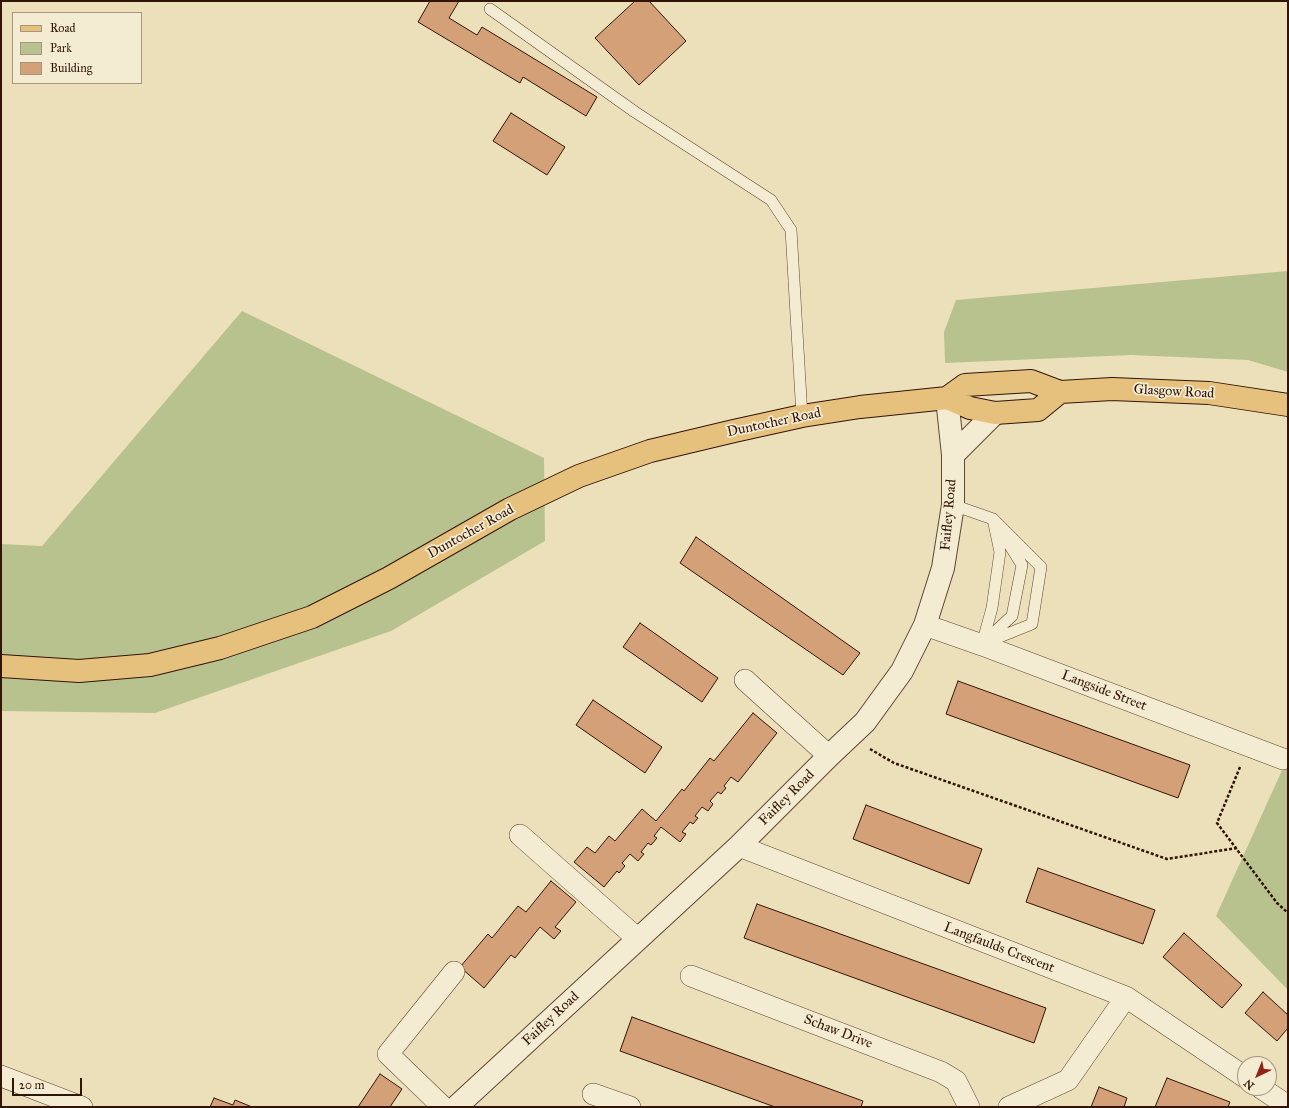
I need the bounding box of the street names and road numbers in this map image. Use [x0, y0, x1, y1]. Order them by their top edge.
street label: Glasgow Road [1133, 381, 1215, 403]
street label: Duntocher Road [725, 405, 823, 441]
street label: Faifley Road [938, 479, 960, 551]
street label: Duntocher Road [425, 501, 517, 563]
street label: Langside Street [1059, 667, 1149, 715]
street label: Faifley Road [756, 767, 818, 829]
street label: Langfaulds Crescent [941, 919, 1057, 977]
street label: Faifley Road [519, 988, 583, 1050]
street label: Schaw Drive [801, 1011, 875, 1053]

